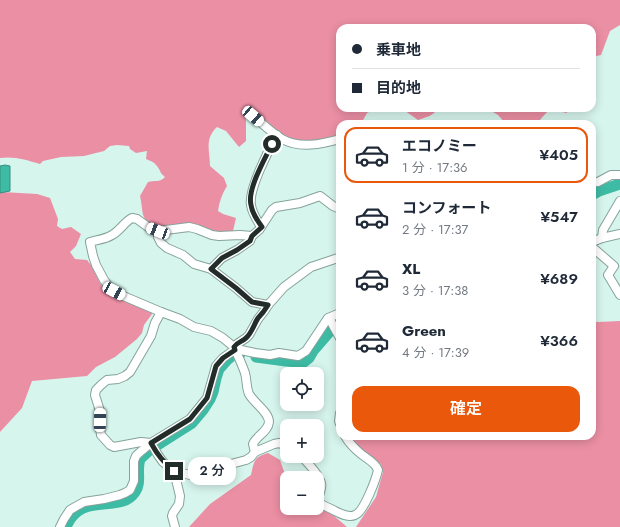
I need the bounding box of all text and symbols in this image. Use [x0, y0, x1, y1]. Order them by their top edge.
text: 乗車地 [376, 39, 421, 61]
text: 目的地 [376, 77, 421, 99]
car [240, 104, 266, 128]
route start [263, 135, 281, 153]
text: エコノミー [402, 135, 477, 157]
icon: car [354, 137, 390, 173]
text: ¥405 [540, 144, 578, 166]
text: 1 分 · 17:36 [402, 158, 468, 177]
text: コンフォート [402, 197, 492, 219]
icon: car [354, 199, 390, 235]
text: ¥547 [540, 206, 578, 228]
text: 2 分 · 17:37 [402, 220, 468, 239]
car [145, 221, 171, 241]
text: XL [402, 258, 420, 280]
icon: car [354, 261, 390, 297]
text: ¥689 [540, 268, 578, 290]
car [101, 280, 127, 302]
text: 3 分 · 17:38 [402, 281, 468, 300]
text: Green [402, 320, 446, 342]
icon: car [354, 323, 390, 359]
text: ¥366 [540, 330, 578, 352]
text: 4 分 · 17:39 [402, 343, 469, 362]
map controls [280, 367, 324, 515]
button: locate [280, 367, 324, 411]
button: 確定 [352, 386, 580, 432]
car [94, 408, 106, 432]
button: + [280, 419, 324, 463]
callout: 2 分 [188, 457, 236, 485]
text: 2 分 [199, 461, 225, 480]
route end [165, 462, 183, 480]
button: − [280, 471, 324, 515]

